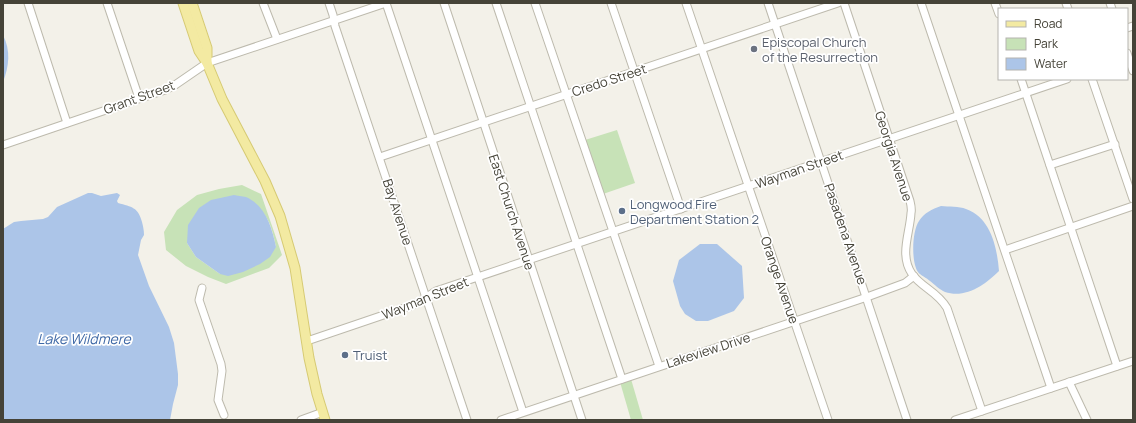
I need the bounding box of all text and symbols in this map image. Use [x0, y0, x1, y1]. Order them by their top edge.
legend [998, 8, 1128, 80]
text: Road [1034, 15, 1062, 32]
place label: Episcopal Church of the Resurrection [762, 33, 878, 66]
text: Park [1034, 35, 1059, 52]
marker: Episcopal Church of the Resurrection [749, 44, 759, 54]
text: Water [1034, 55, 1068, 72]
street label: Credo Street [569, 59, 649, 101]
street label: Grant Street [101, 76, 177, 118]
street label: Georgia Avenue [871, 109, 917, 204]
street label: Wayman Street [753, 146, 845, 192]
street label: East Church Avenue [485, 152, 539, 273]
street label: Bay Avenue [379, 177, 417, 248]
street label: Pasadena Avenue [820, 181, 872, 287]
place label: Longwood Fire Department Station 2 [630, 195, 759, 228]
marker: Longwood Fire Department Station 2 [617, 206, 627, 216]
street label: Orange Avenue [757, 234, 803, 326]
street label: Wayman Street [379, 272, 471, 324]
street label: Lakeview Drive [664, 328, 753, 372]
water label: Lake Wildmere [37, 329, 132, 348]
place label: Truist [353, 346, 388, 364]
marker: Truist [340, 350, 350, 360]

